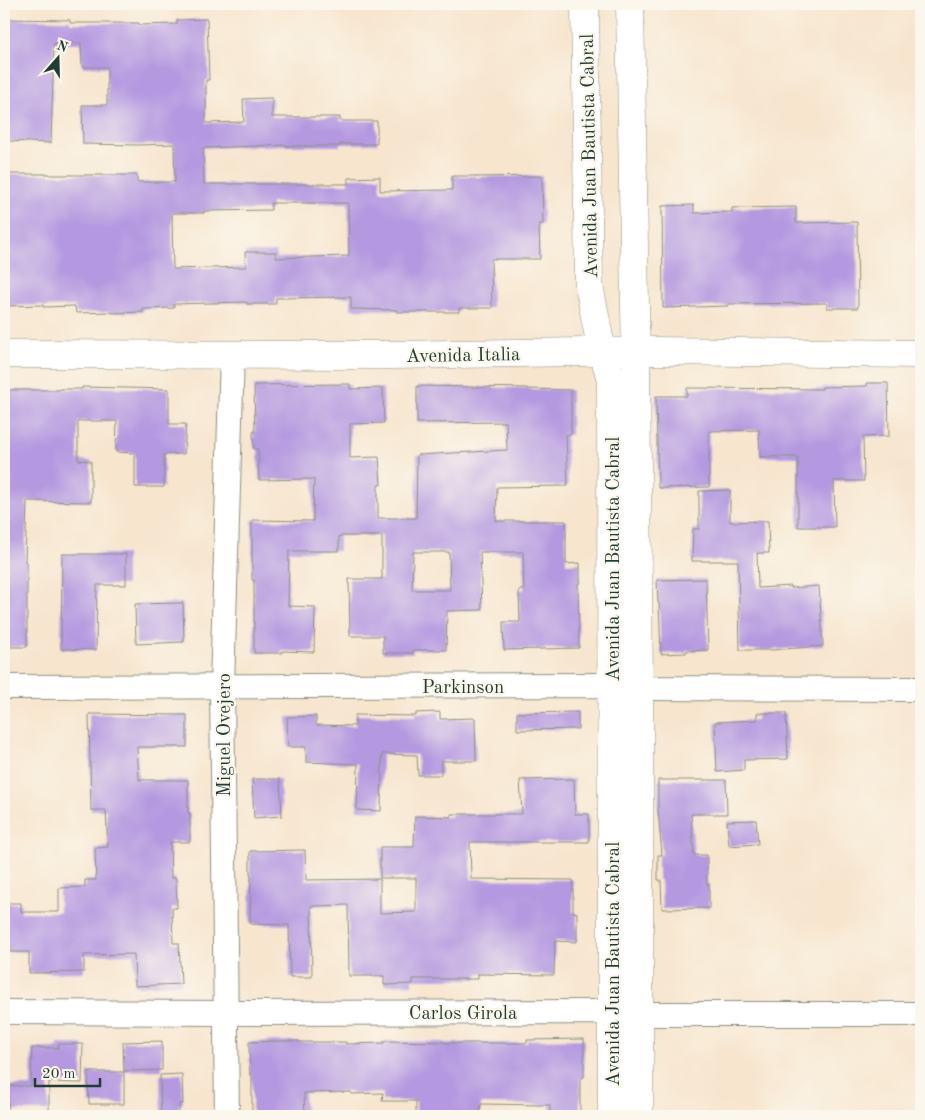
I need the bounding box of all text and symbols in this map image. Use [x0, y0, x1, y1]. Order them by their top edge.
north arrow [32, 32, 82, 82]
street label: Avenida Juan Bautista Cabral [579, 33, 602, 278]
text: N [55, 38, 70, 55]
street label: Avenida Italia [406, 346, 521, 367]
street label: Avenida Juan Bautista Cabral [605, 437, 624, 681]
street label: Miguel Ovejero [216, 673, 235, 797]
street label: Parkinson [422, 679, 504, 698]
street label: Avenida Juan Bautista Cabral [605, 842, 624, 1086]
street label: Carlos Girola [409, 1005, 518, 1024]
scale bar [35, 1055, 100, 1087]
text: 20 m [42, 1067, 76, 1082]

